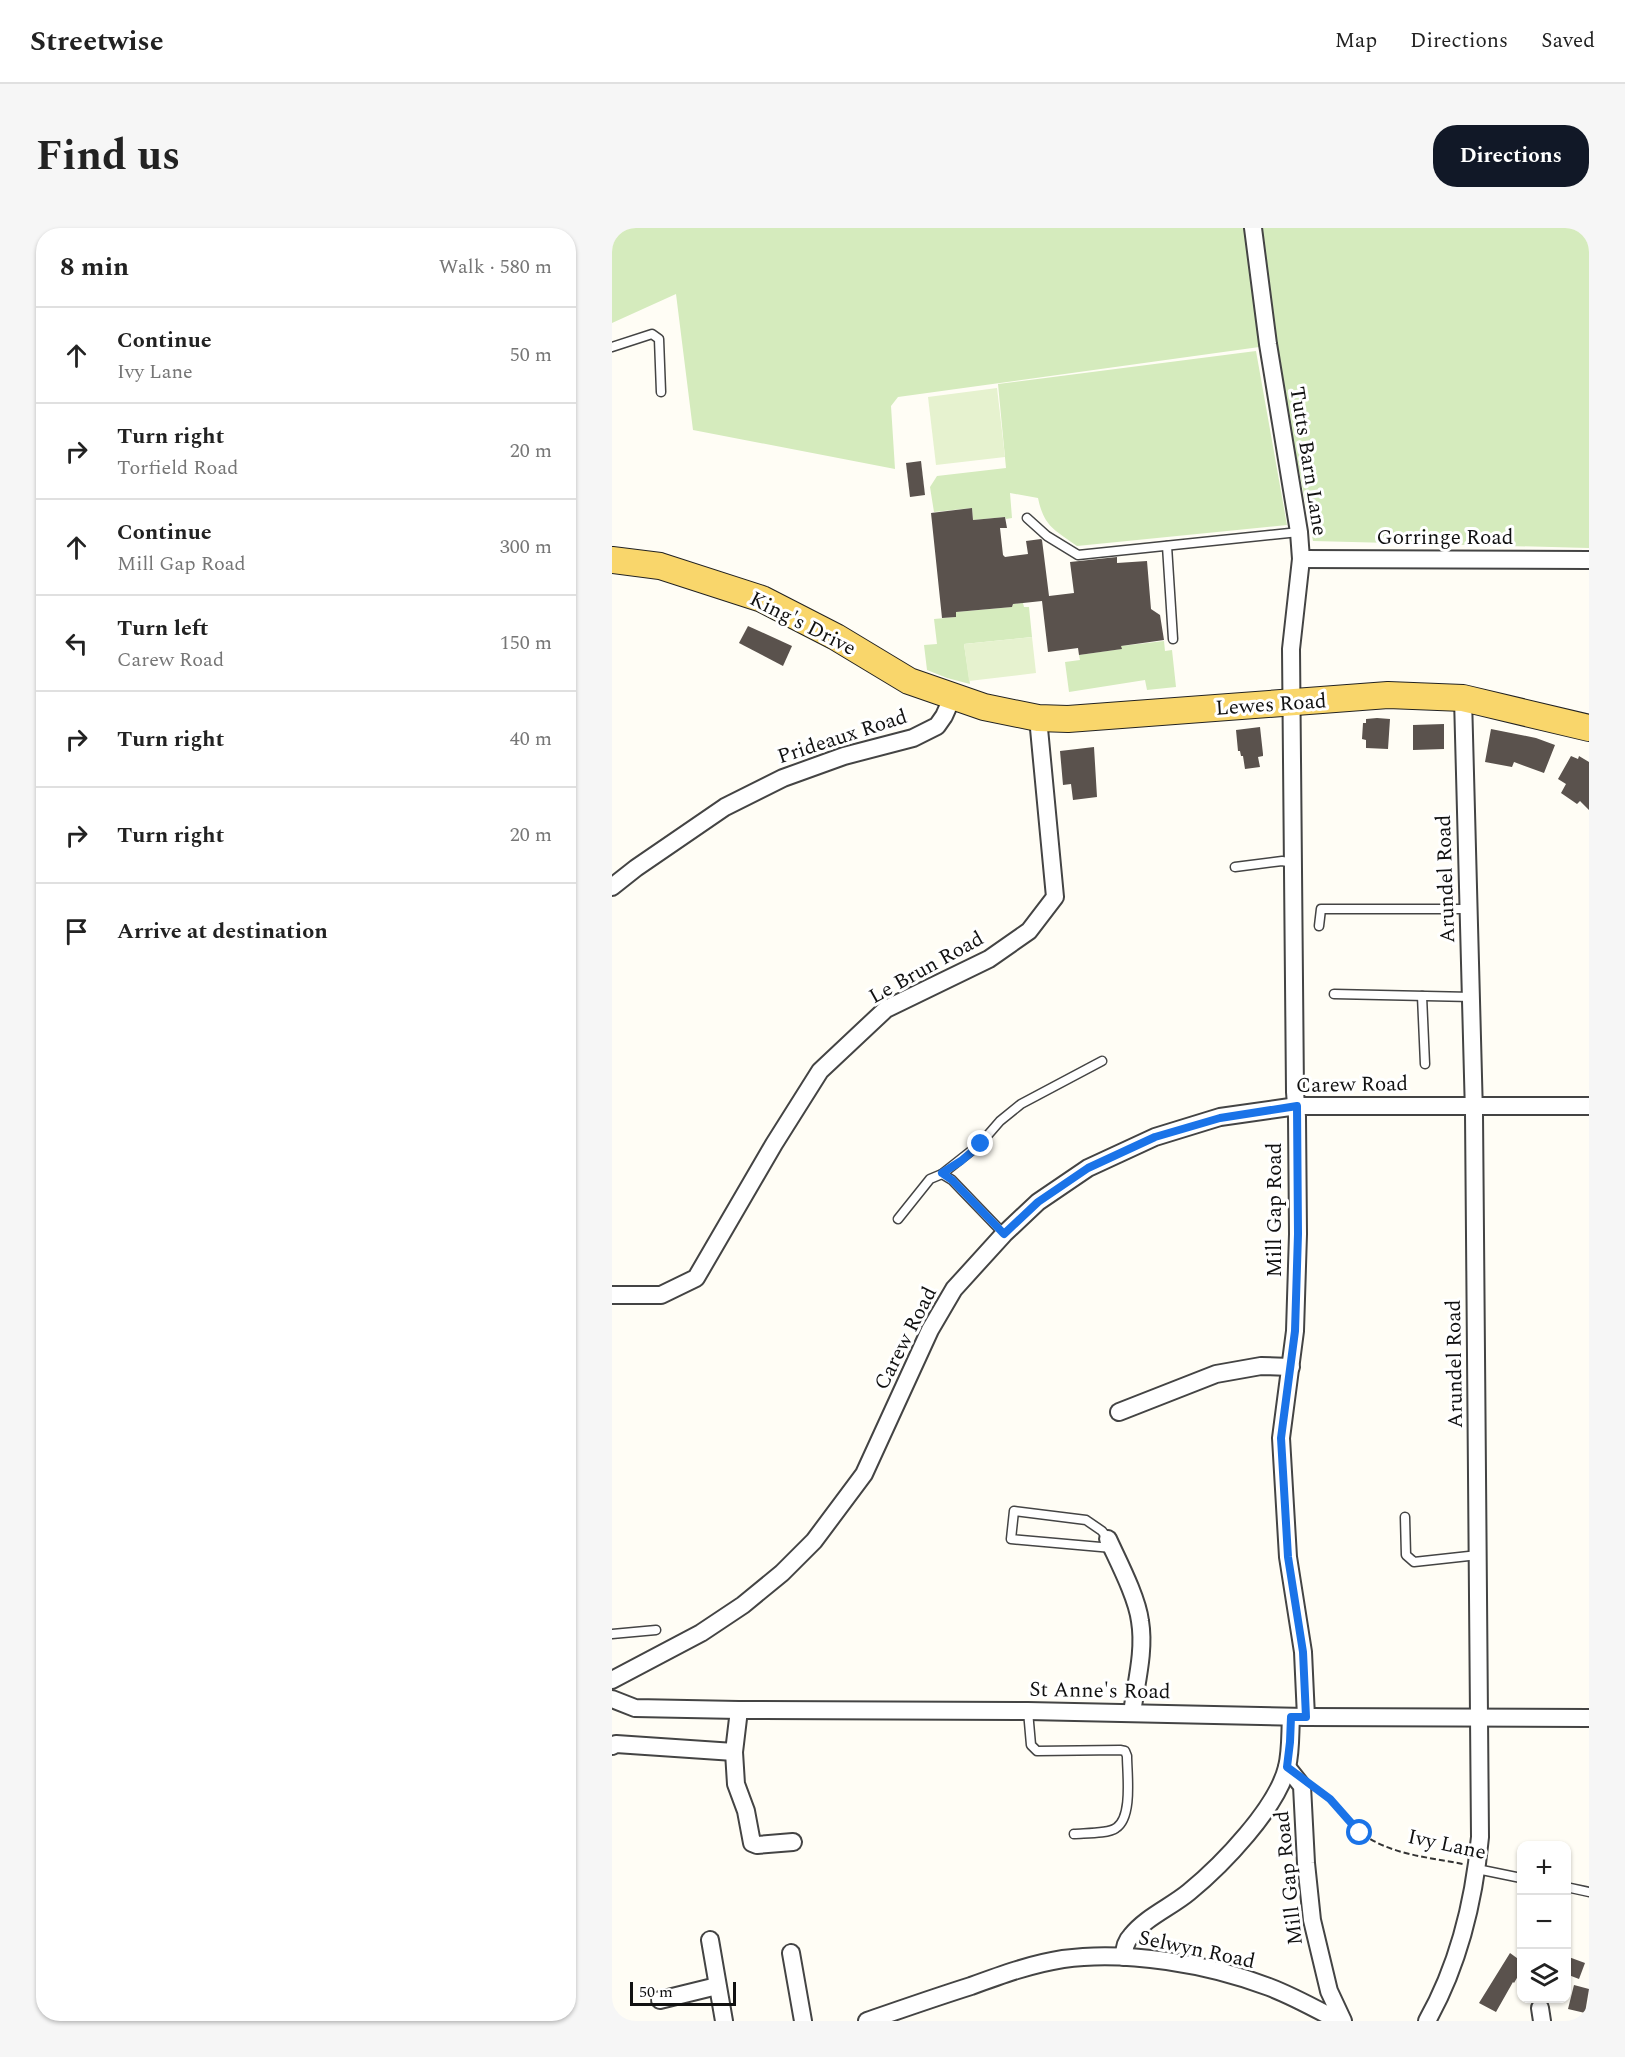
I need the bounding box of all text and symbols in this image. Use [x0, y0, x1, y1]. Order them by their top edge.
text: Streetwise [30, 20, 164, 63]
text: Map [1335, 25, 1377, 57]
text: Directions [1410, 25, 1508, 57]
text: Saved [1541, 25, 1595, 57]
text: Find us [36, 125, 180, 188]
button: Directions [1433, 125, 1589, 187]
text: 8 min [60, 247, 129, 287]
text: Walk · 580 m [439, 252, 552, 282]
text: Continue [117, 324, 212, 357]
icon: ahead [60, 339, 93, 372]
text: 50 m [510, 340, 552, 370]
text: Ivy Lane [117, 357, 193, 387]
street label: Tutts Barn Lane [1280, 384, 1336, 538]
text: Turn right [117, 420, 224, 453]
icon: right [60, 435, 93, 468]
text: 20 m [510, 436, 552, 466]
text: Torfield Road [117, 453, 238, 483]
text: Continue [117, 516, 212, 549]
street label: Gorringe Road [1377, 522, 1513, 554]
icon: ahead [60, 531, 93, 564]
text: 300 m [500, 532, 552, 562]
text: Mill Gap Road [117, 549, 246, 579]
street label: King's Drive [744, 583, 862, 664]
text: Turn left [117, 612, 209, 645]
icon: left [60, 627, 93, 660]
text: 150 m [500, 628, 552, 658]
text: Carew Road [117, 645, 224, 675]
street label: Lewes Road [1215, 685, 1328, 725]
street label: Prideaux Road [773, 701, 912, 773]
icon: right [60, 723, 93, 756]
text: Turn right [117, 723, 224, 756]
text: 40 m [510, 724, 552, 754]
street label: Arundel Road [1428, 814, 1464, 944]
icon: right [60, 819, 93, 852]
text: Turn right [117, 819, 224, 852]
text: 20 m [510, 820, 552, 850]
icon: arrive [60, 915, 93, 948]
text: Arrive at destination [117, 915, 328, 948]
street label: Le Brun Road [863, 923, 990, 1013]
street label: Carew Road [1296, 1068, 1408, 1102]
route end [967, 1130, 993, 1156]
street label: Mill Gap Road [1259, 1142, 1291, 1278]
street label: Carew Road [866, 1281, 946, 1396]
street label: Arundel Road [1438, 1299, 1472, 1429]
street label: St Anne's Road [1029, 1674, 1171, 1708]
street label: Mill Gap Road [1266, 1809, 1312, 1947]
route start [1346, 1819, 1372, 1845]
street label: Ivy Lane [1405, 1821, 1489, 1869]
map controls [1517, 1841, 1571, 2003]
button: + [1517, 1841, 1571, 1895]
button: − [1517, 1895, 1571, 1949]
street label: Selwyn Road [1135, 1922, 1258, 1978]
button: layers [1517, 1949, 1571, 2003]
scale bar [630, 1979, 736, 2006]
text: 50 m [639, 1980, 673, 2004]

